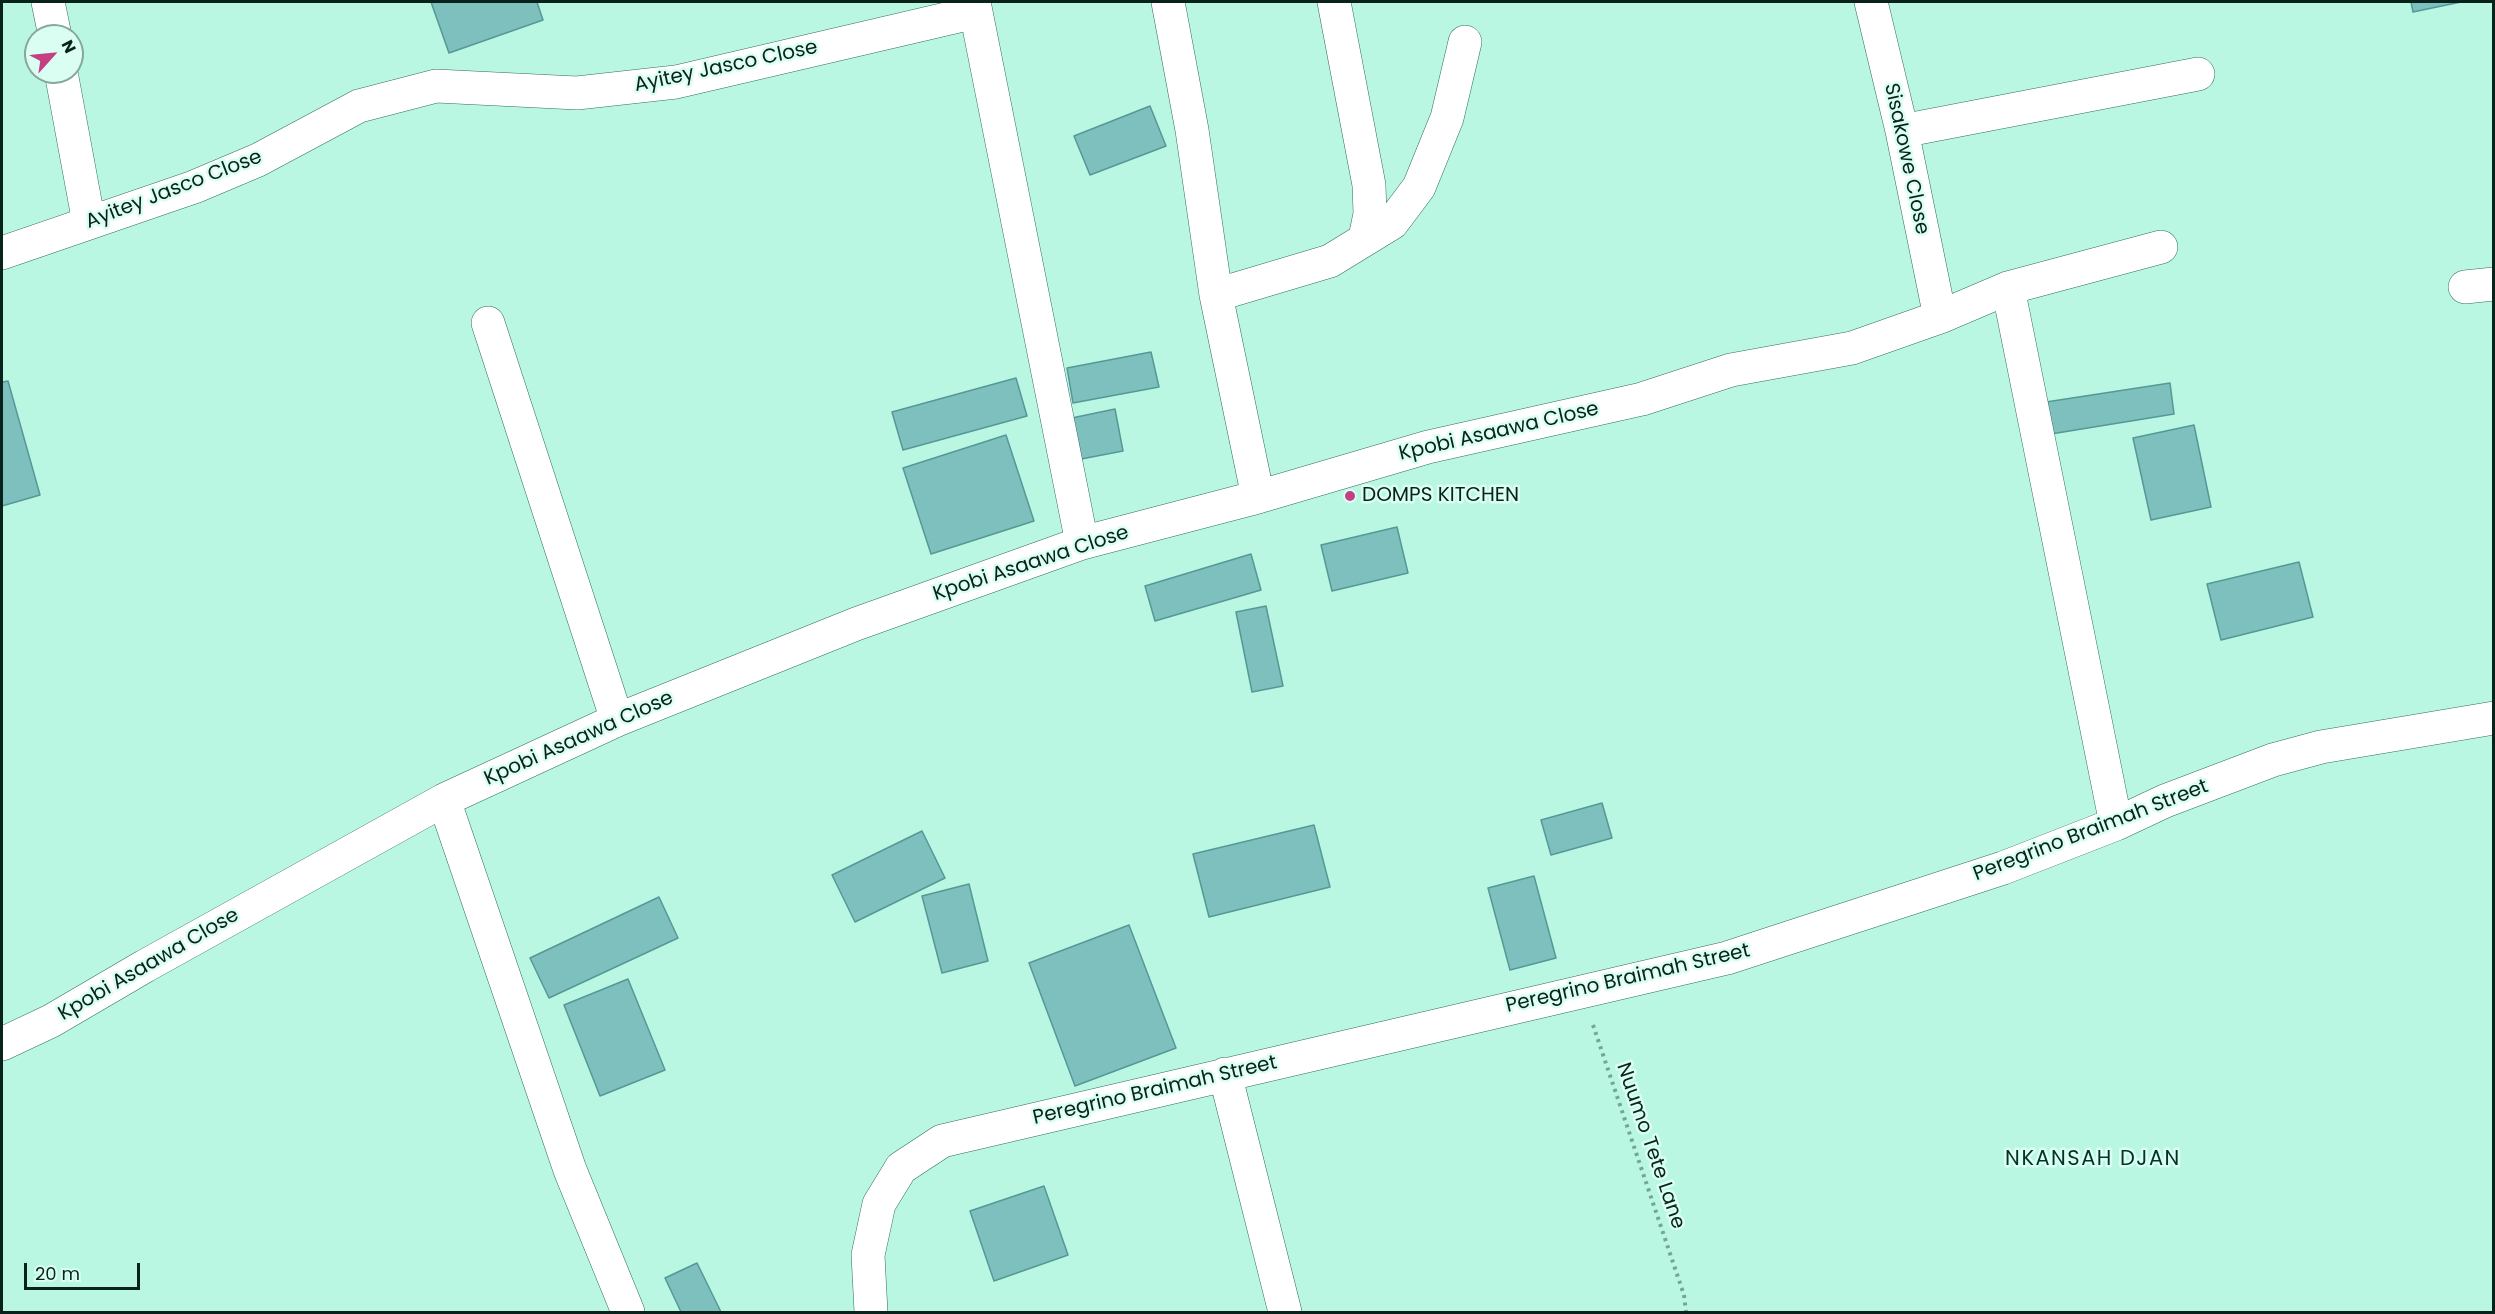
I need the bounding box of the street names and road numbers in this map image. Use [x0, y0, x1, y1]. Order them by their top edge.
street label: Ayitey Jasco Close [632, 36, 820, 98]
street label: Sisakowe Close [1878, 81, 1934, 237]
street label: Ayitey Jasco Close [83, 145, 265, 235]
street label: Kpobi Asaawa Close [1397, 397, 1601, 467]
street label: Kpobi Asaawa Close [930, 521, 1132, 607]
street label: Kpobi Asaawa Close [481, 686, 677, 792]
street label: Peregrino Braimah Street [1970, 775, 2212, 887]
street label: Kpobi Asaawa Close [55, 904, 243, 1026]
street label: Peregrino Braimah Street [1504, 939, 1752, 1019]
street label: Peregrino Braimah Street [1031, 1051, 1279, 1131]
street label: Nuumo Tete Lane [1610, 1060, 1690, 1232]

